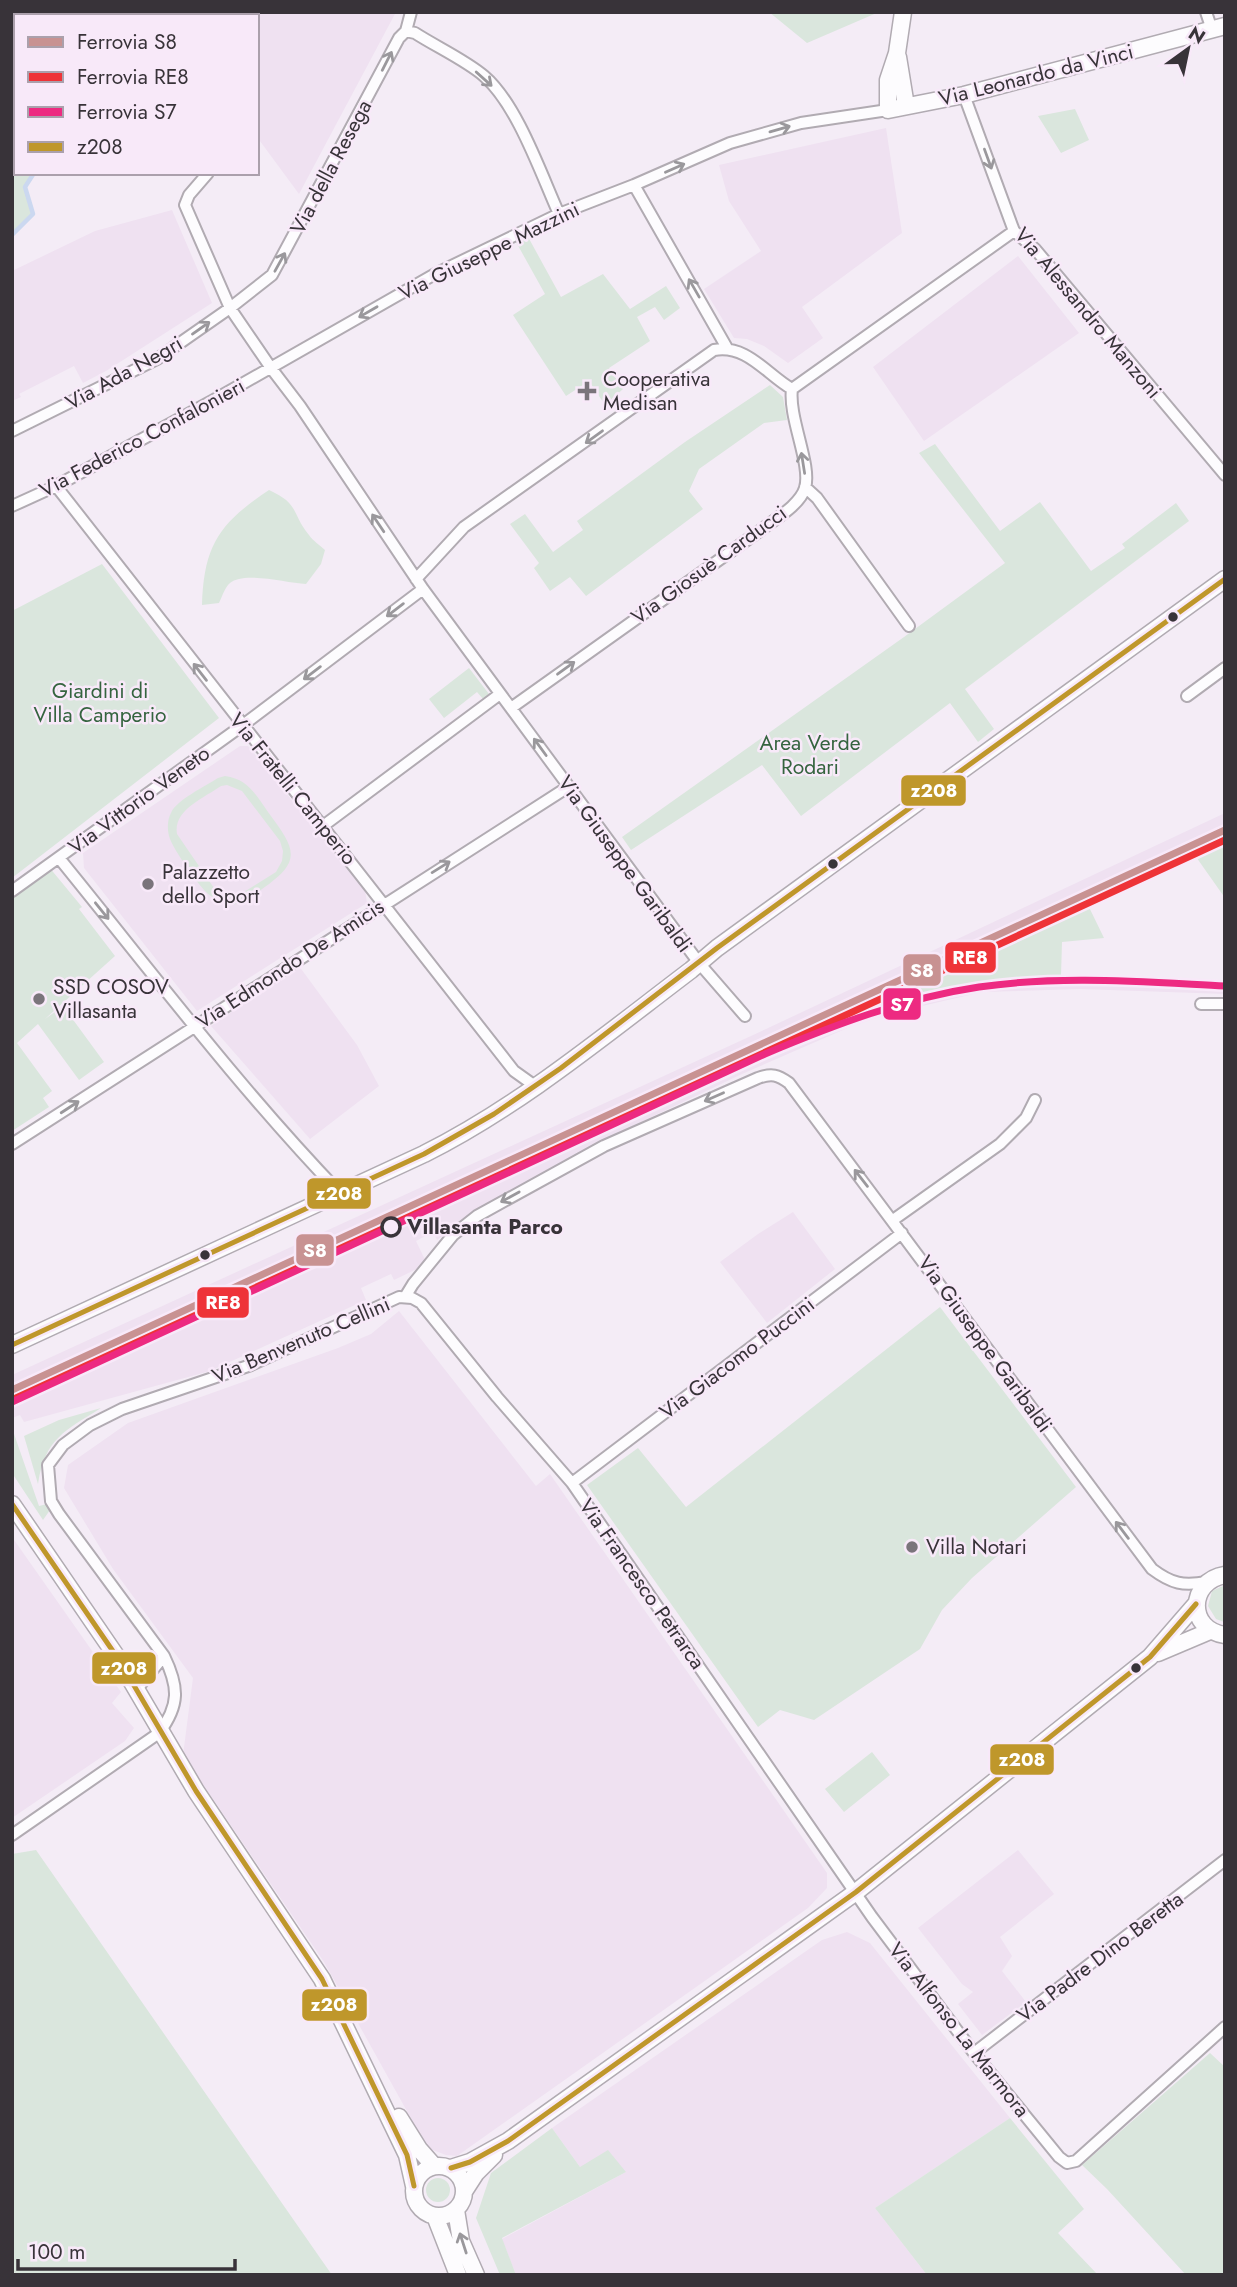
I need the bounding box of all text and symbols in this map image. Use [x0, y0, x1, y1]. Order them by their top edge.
legend [14, 14, 259, 175]
north arrow [1153, 14, 1223, 84]
text: N [1183, 20, 1211, 51]
text: Ferrovia S8 [77, 27, 177, 57]
street label: Via Leonardo da Vinci [935, 36, 1137, 114]
one-way arrow [380, 51, 394, 72]
text: Ferrovia RE8 [77, 62, 189, 92]
one-way arrow [475, 70, 492, 87]
street label: Via della Resega [283, 94, 379, 240]
text: Ferrovia S7 [77, 97, 177, 127]
one-way arrow [769, 122, 791, 135]
text: z208 [77, 132, 123, 162]
one-way arrow [983, 148, 995, 170]
one-way arrow [663, 160, 685, 173]
street label: Via Giuseppe Mazzini [394, 194, 584, 308]
street label: Via Alessandro Manzoni [1007, 221, 1169, 405]
one-way arrow [273, 252, 287, 273]
one-way arrow [687, 279, 701, 299]
one-way arrow [358, 305, 378, 319]
one-way arrow [191, 321, 210, 335]
street label: Via Ada Negri [60, 328, 188, 418]
place label: Cooperativa Medisan [603, 364, 710, 418]
street label: Via Federico Confalonieri [34, 371, 250, 505]
marker: Cooperativa Medisan [577, 381, 597, 401]
one-way arrow [585, 430, 604, 444]
one-way arrow [796, 452, 809, 475]
street label: Via Giosuè Carducci [625, 498, 793, 632]
one-way arrow [371, 513, 385, 533]
one-way arrow [386, 603, 405, 617]
unlabelled marker [1166, 610, 1180, 624]
one-way arrow [556, 661, 575, 675]
one-way arrow [192, 663, 207, 682]
one-way arrow [303, 665, 322, 680]
park label: Giardini di Villa Camperio [33, 676, 167, 730]
street label: Via Fratelli Camperio [222, 706, 364, 872]
park label: Area Verde Rodari [760, 728, 861, 782]
street label: Via Vittorio Veneto [62, 738, 216, 862]
one-way arrow [532, 738, 547, 757]
street label: Via Giuseppe Garibaldi [551, 769, 699, 959]
line badge: z208 [900, 774, 967, 807]
text: z208 [911, 777, 957, 804]
place label: Palazzetto dello Sport [162, 857, 259, 911]
unlabelled marker [826, 857, 840, 871]
one-way arrow [431, 860, 450, 875]
marker: Palazzetto dello Sport [140, 876, 156, 892]
street label: Via Edmondo De Amicis [190, 892, 390, 1036]
one-way arrow [94, 901, 110, 919]
line badge: RE8 [944, 941, 997, 974]
text: RE8 [952, 944, 988, 971]
line badge: S8 [902, 953, 942, 987]
text: S8 [910, 957, 934, 984]
place label: SSD COSOV Villasanta [53, 972, 169, 1026]
line badge: S7 [882, 987, 922, 1021]
marker: SSD COSOV Villasanta [31, 991, 47, 1007]
text: S7 [890, 991, 914, 1018]
one-way arrow [704, 1091, 725, 1104]
one-way arrow [59, 1099, 79, 1113]
one-way arrow [853, 1170, 868, 1188]
line badge: z208 [306, 1177, 372, 1210]
text: z208 [316, 1180, 362, 1207]
one-way arrow [500, 1191, 521, 1204]
place label: Villasanta Parco [406, 1212, 563, 1242]
marker: Villasanta Parco [381, 1217, 401, 1237]
line badge: S8 [295, 1233, 335, 1267]
text: S8 [303, 1237, 327, 1264]
unlabelled marker [198, 1248, 212, 1262]
street label: Via Giuseppe Garibaldi [911, 1249, 1059, 1439]
line badge: RE8 [196, 1286, 250, 1319]
text: RE8 [205, 1289, 241, 1316]
street label: Via Benvenuto Cellini [207, 1289, 395, 1391]
street label: Via Giacomo Puccini [653, 1290, 821, 1426]
street label: Via Francesco Petrarca [572, 1493, 712, 1675]
one-way arrow [1114, 1521, 1129, 1540]
place label: Villa Notari [926, 1532, 1027, 1562]
marker: Villa Notari [904, 1539, 920, 1555]
line badge: z208 [91, 1651, 157, 1685]
text: z208 [101, 1655, 147, 1682]
unlabelled marker [1129, 1661, 1143, 1675]
line badge: z208 [989, 1743, 1055, 1776]
text: z208 [999, 1746, 1045, 1773]
street label: Via Padre Dino Beretta [1010, 1884, 1190, 2030]
street label: Via Alfonso La Marmora [881, 1936, 1037, 2124]
line badge: z208 [301, 1988, 368, 2022]
text: z208 [311, 1991, 357, 2018]
scale bar [18, 2228, 234, 2272]
one-way arrow [456, 2233, 469, 2255]
text: 100 m [28, 2237, 85, 2267]

